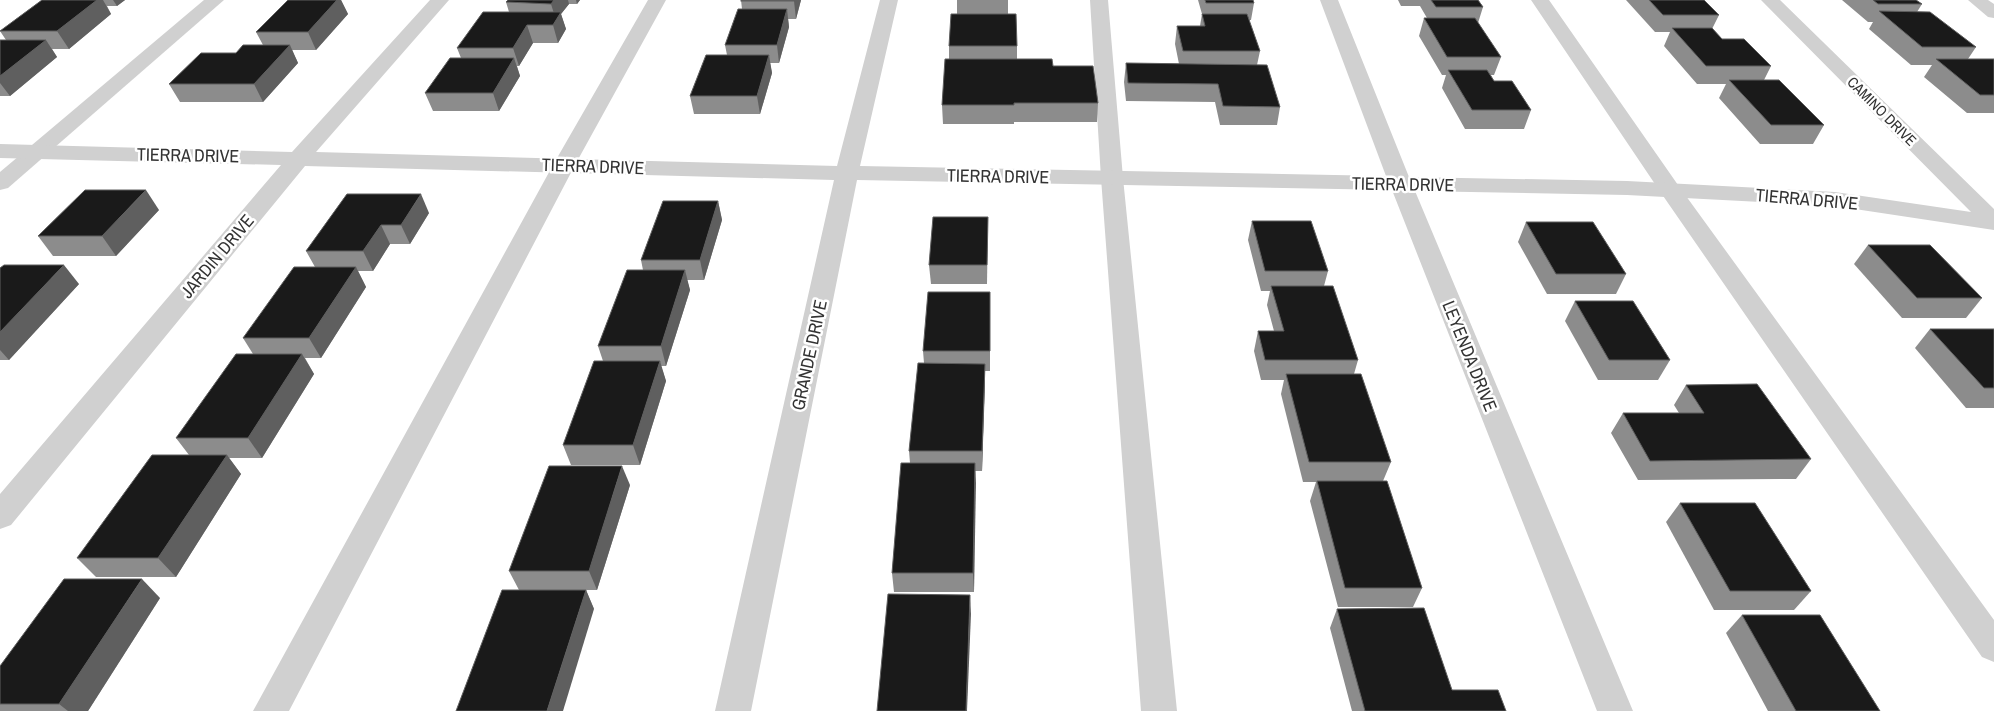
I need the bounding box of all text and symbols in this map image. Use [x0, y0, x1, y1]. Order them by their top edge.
street label: CAMINO DRIVE [1843, 72, 1921, 150]
street label: TIERRA DRIVE [137, 142, 239, 168]
street label: TIERRA DRIVE [541, 152, 645, 180]
street label: TIERRA DRIVE [947, 163, 1049, 189]
street label: TIERRA DRIVE [1352, 171, 1454, 197]
street label: TIERRA DRIVE [1755, 182, 1859, 216]
street label: JARDIN DRIVE [174, 209, 260, 303]
street label: GRANDE DRIVE [785, 297, 833, 413]
street label: LEYENDA DRIVE [1436, 297, 1504, 415]

